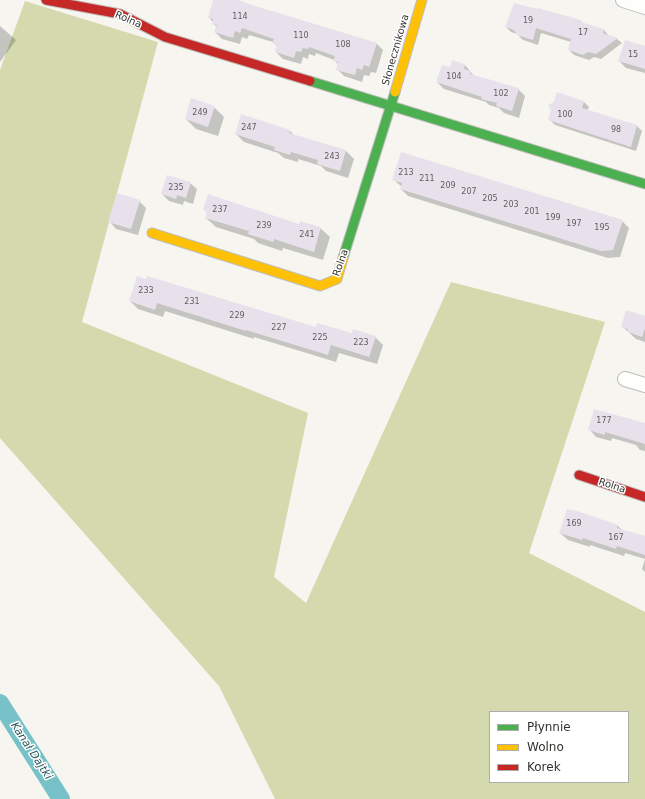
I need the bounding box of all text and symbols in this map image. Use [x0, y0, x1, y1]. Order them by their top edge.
street label: Rolna [113, 9, 143, 31]
house number: 114 [232, 12, 248, 22]
street label: Słonecznikowa [380, 13, 412, 87]
house number: 19 [523, 16, 533, 26]
house number: 17 [578, 28, 588, 38]
house number: 110 [293, 31, 309, 41]
house number: 108 [335, 40, 351, 50]
house number: 15 [628, 50, 638, 60]
house number: 104 [446, 72, 462, 82]
house number: 102 [493, 89, 509, 99]
house number: 249 [192, 108, 208, 118]
house number: 100 [557, 110, 573, 120]
house number: 247 [241, 123, 257, 133]
house number: 98 [611, 125, 621, 135]
house number: 243 [324, 152, 340, 162]
house number: 213 [398, 168, 414, 178]
house number: 211 [419, 174, 435, 184]
house number: 209 [440, 181, 456, 191]
house number: 235 [168, 183, 184, 193]
house number: 207 [461, 187, 477, 197]
house number: 205 [482, 194, 498, 204]
house number: 203 [503, 200, 519, 210]
house number: 237 [212, 205, 228, 215]
house number: 201 [524, 207, 540, 217]
house number: 199 [545, 213, 561, 223]
house number: 197 [566, 219, 582, 229]
house number: 239 [256, 221, 272, 231]
house number: 195 [594, 223, 610, 233]
house number: 241 [299, 230, 315, 240]
street label: Rolna [331, 248, 351, 278]
house number: 233 [138, 286, 154, 296]
house number: 231 [184, 297, 200, 307]
house number: 229 [229, 311, 245, 321]
house number: 227 [271, 323, 287, 333]
house number: 225 [312, 333, 328, 343]
house number: 223 [353, 338, 369, 348]
house number: 177 [596, 416, 612, 426]
street label: Rolna [597, 476, 627, 496]
house number: 169 [566, 519, 582, 529]
house number: 167 [608, 533, 624, 543]
legend [489, 711, 629, 783]
water label: Kanał Dajtki [8, 720, 54, 782]
text: Płynnie [527, 720, 571, 734]
text: Wolno [527, 740, 564, 754]
text: Korek [527, 760, 561, 774]

